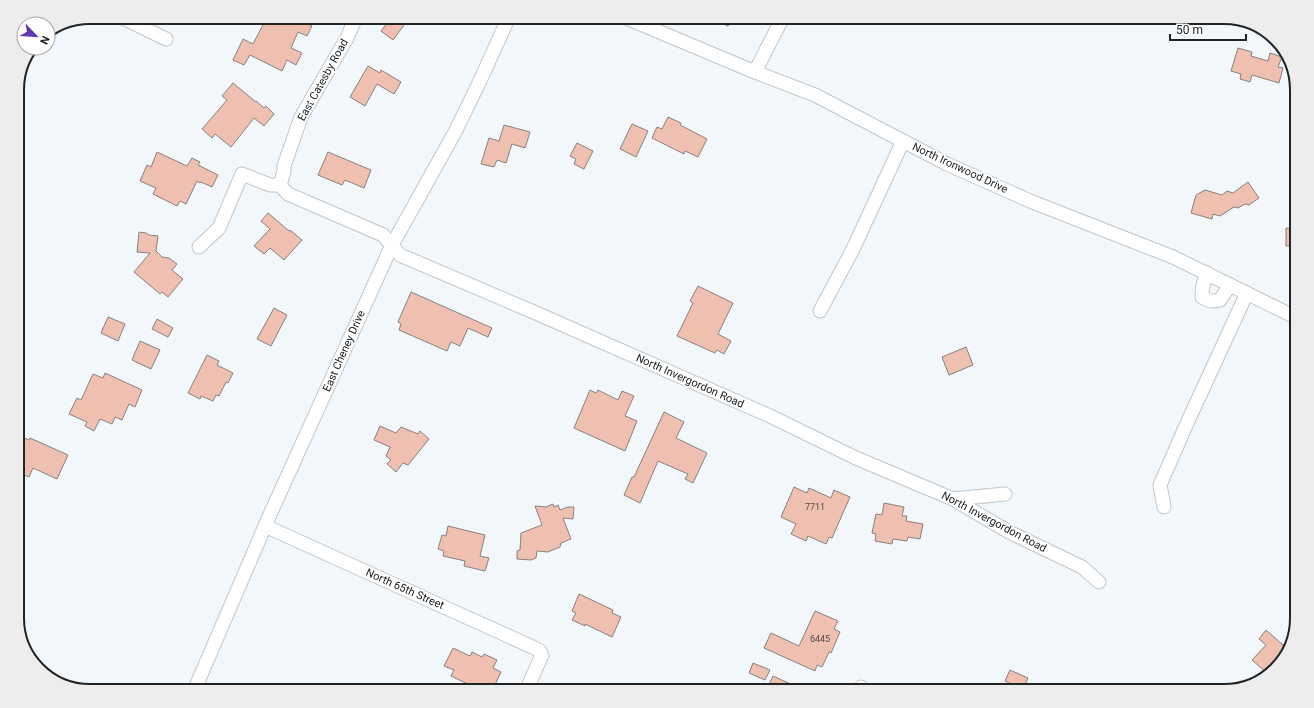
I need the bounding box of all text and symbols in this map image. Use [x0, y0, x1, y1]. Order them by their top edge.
north arrow [16, 16, 56, 56]
scale bar [1170, 16, 1246, 42]
text: 50 m [1176, 23, 1203, 37]
text: N [37, 34, 52, 46]
street label: East Catesby Road [295, 37, 351, 123]
street label: North Ironwood Drive [910, 140, 1010, 196]
street label: East Cheney Drive [320, 308, 368, 394]
street label: North Invergordon Road [634, 351, 746, 411]
street label: North Invergordon Road [939, 489, 1049, 555]
house number: 7711 [805, 502, 825, 512]
street label: North 65th Street [364, 566, 446, 612]
house number: 6445 [810, 634, 830, 644]

